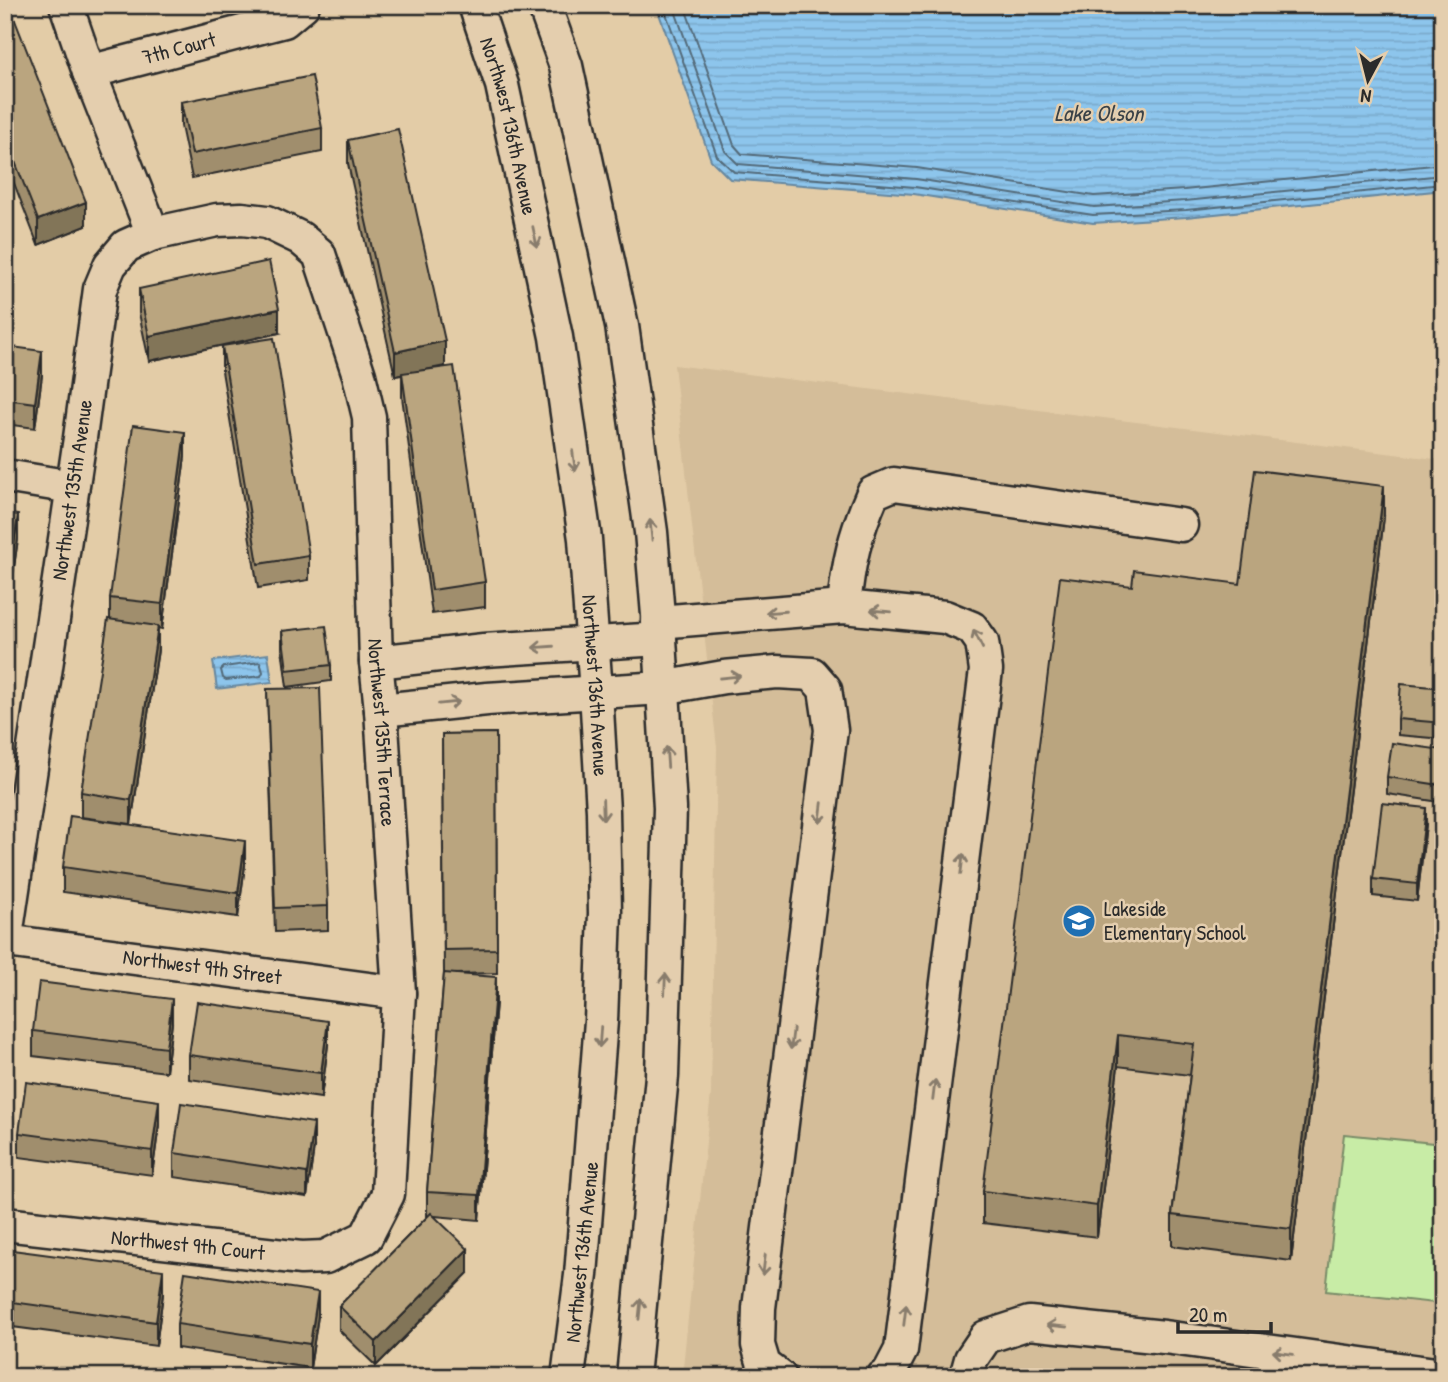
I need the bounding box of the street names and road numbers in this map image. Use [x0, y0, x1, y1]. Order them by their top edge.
street label: 7th Court [139, 24, 220, 72]
street label: Northwest 136th Avenue [473, 34, 544, 217]
street label: Northwest 135th Avenue [44, 398, 99, 582]
street label: Northwest 136th Avenue [575, 594, 616, 777]
street label: Northwest 135th Terrace [361, 638, 403, 827]
street label: Northwest 9th Street [121, 942, 284, 991]
street label: Northwest 136th Avenue [558, 1160, 605, 1344]
street label: Northwest 9th Court [110, 1222, 267, 1267]

